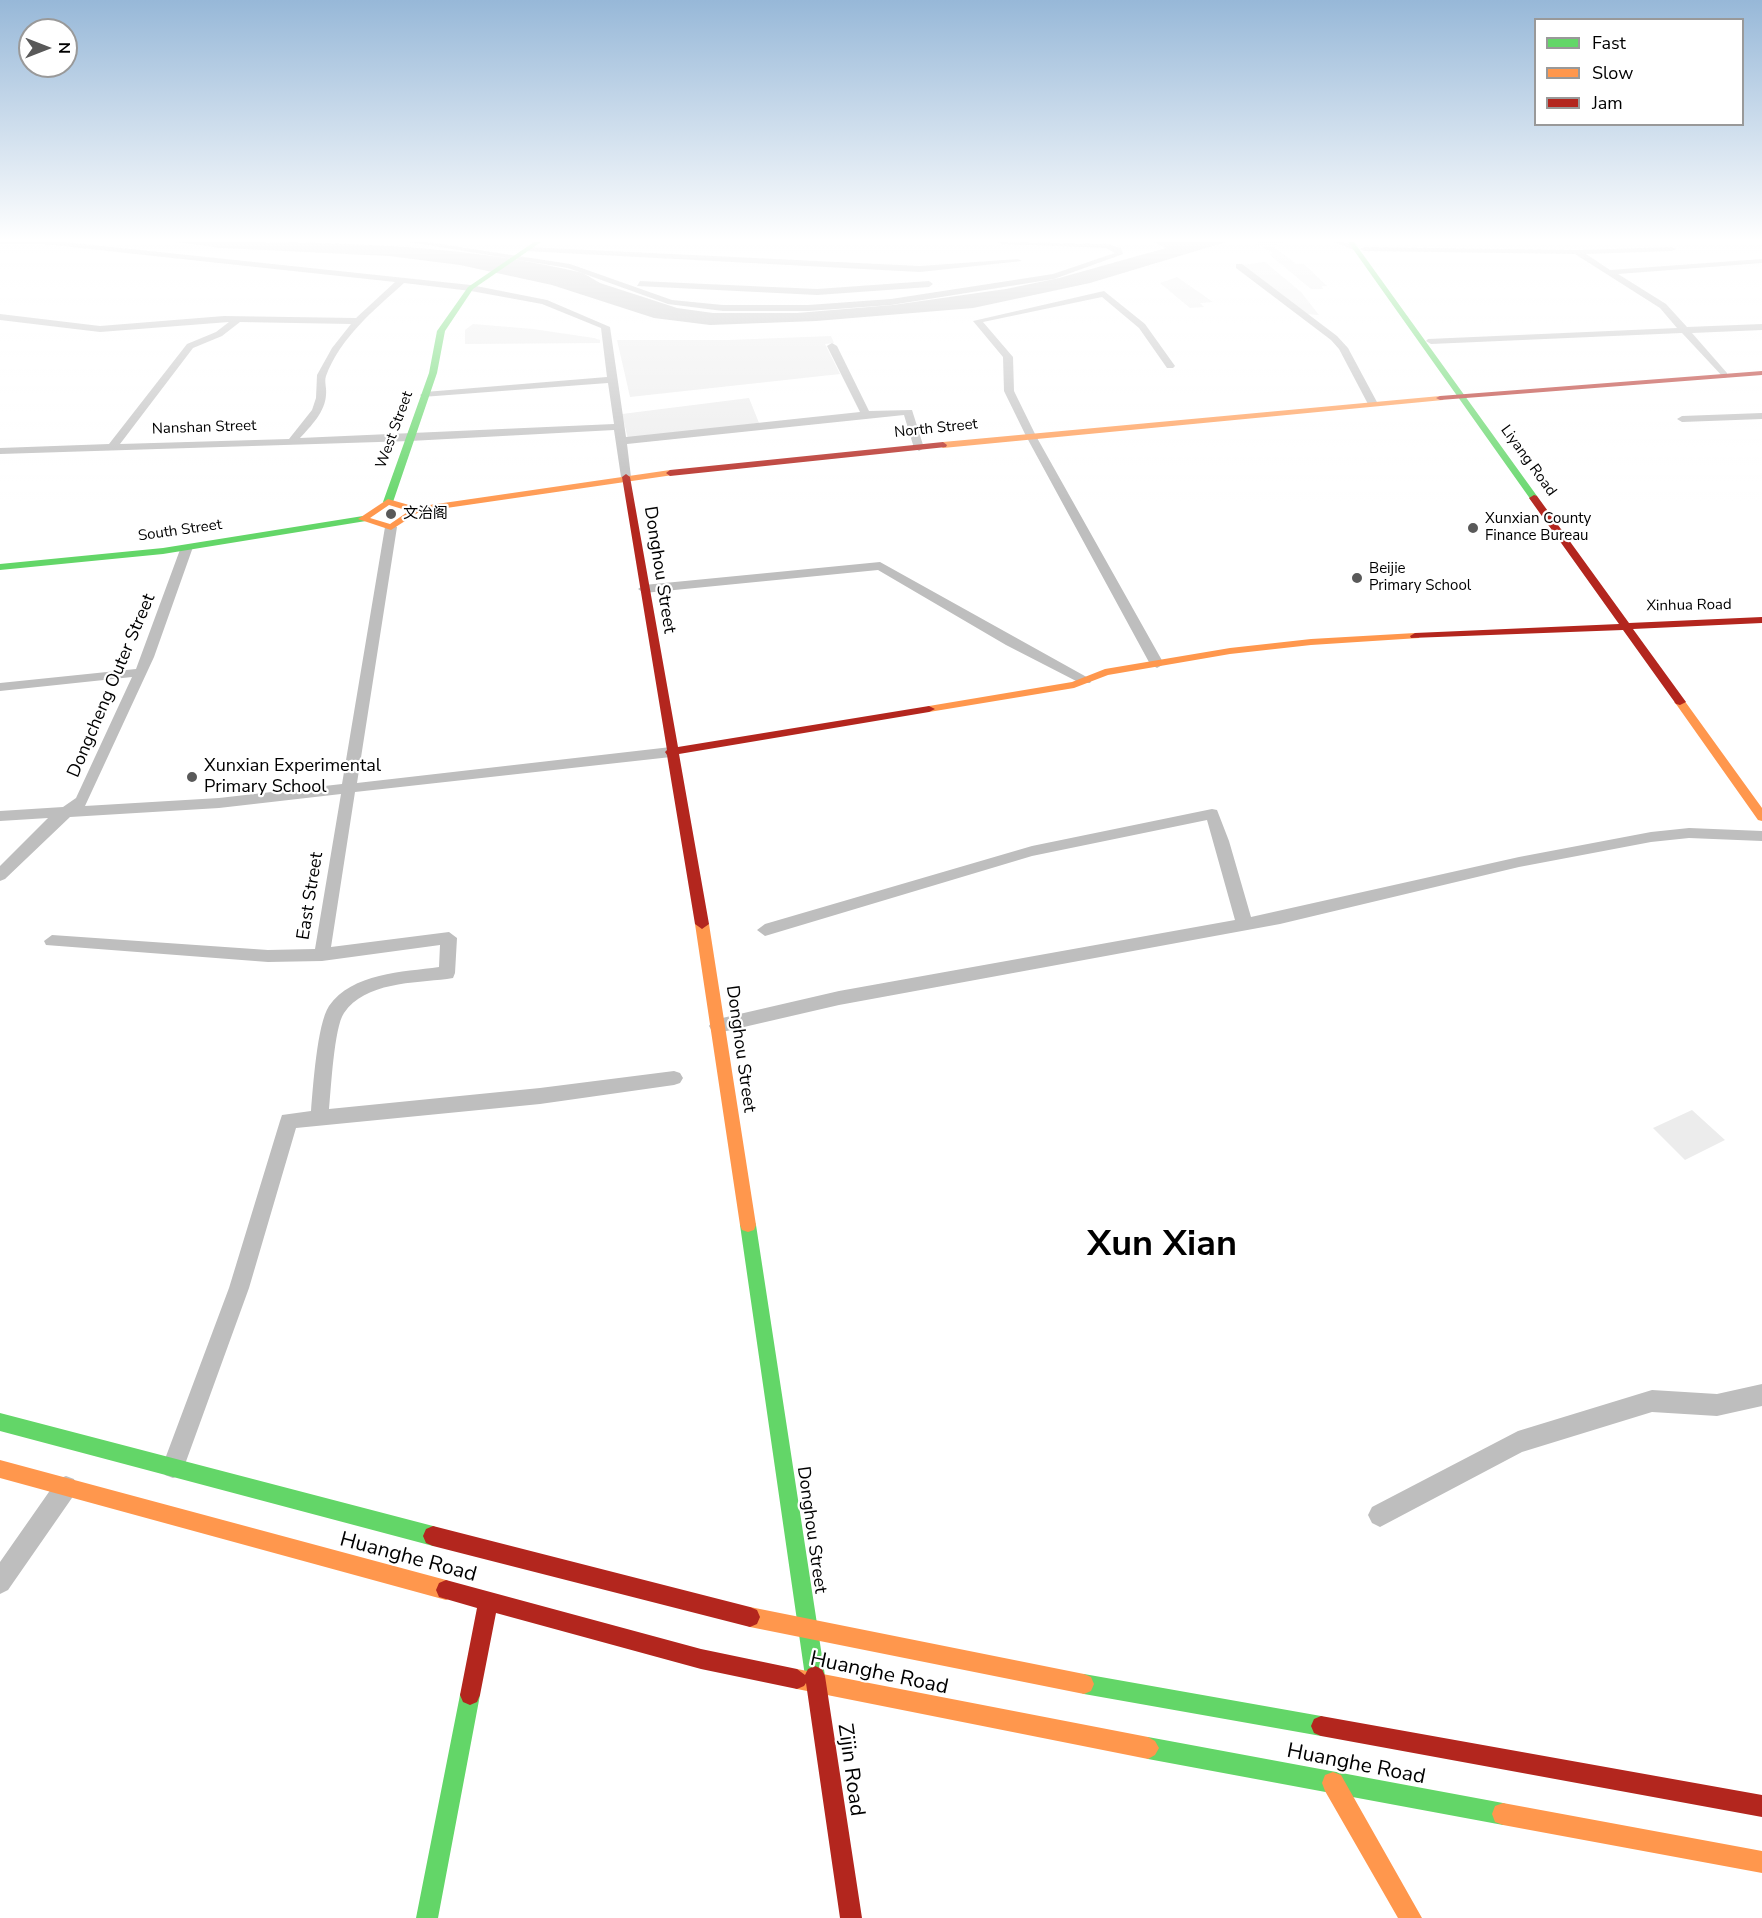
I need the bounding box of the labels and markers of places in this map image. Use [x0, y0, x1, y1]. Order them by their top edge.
place label: 文治阁 [403, 505, 448, 523]
marker: 文治阁 [384, 507, 398, 521]
place label: Xunxian County Finance Bureau [1485, 510, 1591, 545]
marker: Xunxian County Finance Bureau [1466, 521, 1480, 535]
place label: Beijie Primary School [1369, 560, 1471, 595]
marker: Beijie Primary School [1350, 571, 1364, 585]
place label: Xunxian Experimental Primary School [204, 756, 381, 798]
marker: Xunxian Experimental Primary School [185, 770, 199, 784]

